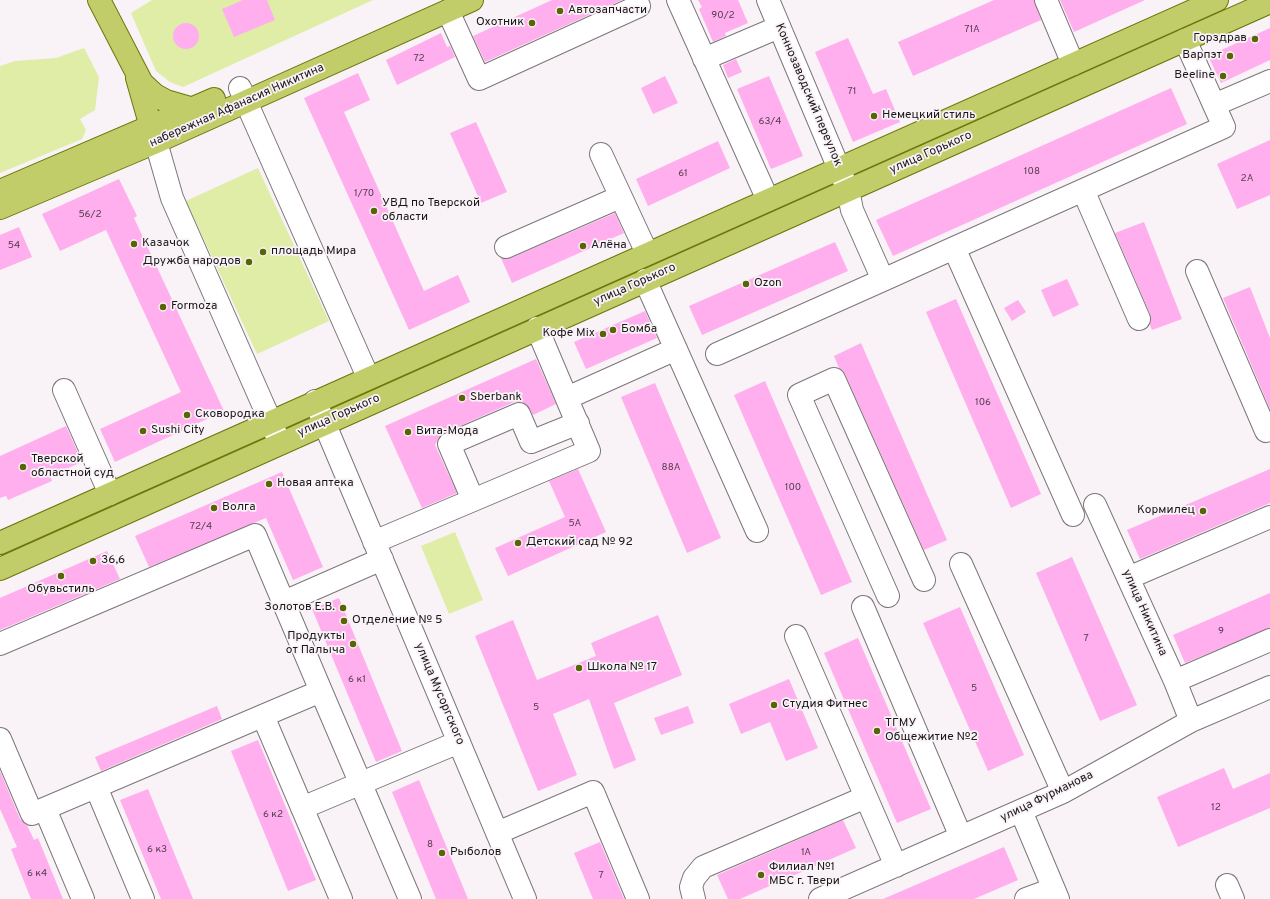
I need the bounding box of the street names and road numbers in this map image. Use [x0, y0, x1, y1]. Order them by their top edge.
street label: Коннозаводский переулок [771, 21, 845, 169]
street label: набережная Афанасия Никитина [147, 61, 327, 151]
street label: улица Горького [888, 128, 974, 178]
street label: улица Горького [592, 260, 678, 310]
street label: улица Горького [296, 391, 382, 441]
street label: улица Никитина [1119, 568, 1169, 658]
street label: улица Мусоргского [411, 641, 467, 747]
street label: улица Фурманова [998, 768, 1096, 826]

